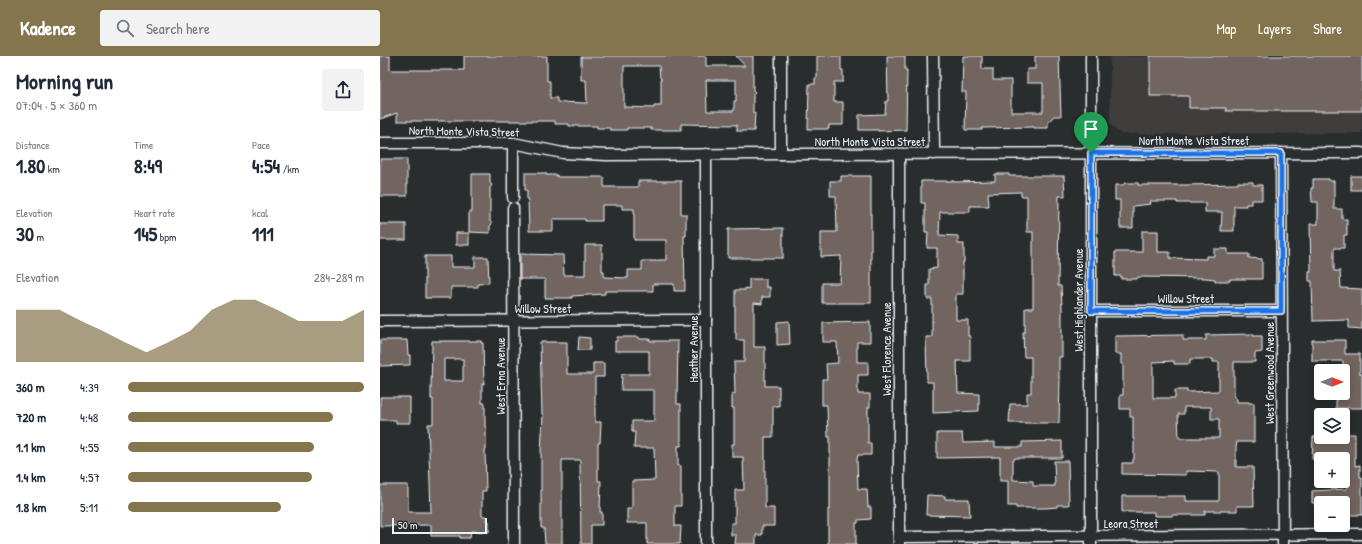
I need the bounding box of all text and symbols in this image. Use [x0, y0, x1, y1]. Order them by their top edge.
search box [100, 10, 380, 46]
text: Kadence [20, 15, 76, 41]
icon: search [114, 17, 136, 39]
text: Search here [146, 18, 210, 39]
text: Map [1216, 19, 1236, 38]
text: Layers [1258, 19, 1291, 38]
text: Share [1313, 19, 1342, 38]
text: Morning run [16, 66, 113, 96]
button: share [322, 69, 364, 111]
text: 07:04 · 5 × 360 m [16, 96, 97, 114]
pin [1074, 112, 1108, 153]
icon: arrive [1080, 118, 1102, 140]
street label: North Monte Vista Street [409, 122, 520, 140]
street label: North Monte Vista Street [1139, 132, 1250, 149]
street label: North Monte Vista Street [815, 133, 926, 150]
text: Distance [16, 138, 50, 152]
text: Time [134, 138, 153, 152]
text: Pace [252, 138, 270, 152]
text: 1.80 [16, 152, 45, 179]
text: 8:49 [134, 152, 162, 179]
text: 4:54 [252, 152, 280, 179]
text: km [45, 162, 60, 176]
text: /km [280, 162, 299, 176]
text: Elevation [16, 206, 53, 220]
text: Heart rate [134, 206, 175, 220]
text: kcal [252, 206, 268, 220]
text: 30 [16, 220, 34, 247]
text: 145 [134, 220, 157, 247]
text: 111 [252, 220, 274, 247]
text: m [34, 230, 44, 244]
text: bpm [157, 230, 176, 244]
street label: West Highlander Avenue [1070, 248, 1087, 351]
text: Elevation [16, 268, 59, 286]
text: 284–289 m [314, 268, 364, 286]
street label: Willow Street [1158, 290, 1215, 307]
street label: Willow Street [515, 300, 572, 317]
street label: West Florence Avenue [878, 302, 895, 396]
street label: Heather Avenue [685, 315, 702, 382]
street label: West Greenwood Avenue [1261, 322, 1278, 424]
street label: West Erna Avenue [492, 337, 509, 414]
north arrow [1314, 364, 1350, 400]
map controls [1314, 364, 1350, 532]
text: 360 m [16, 378, 45, 396]
text: 4:39 [80, 378, 99, 396]
text: 720 m [16, 408, 46, 426]
text: 4:48 [80, 408, 98, 426]
button: layers [1314, 408, 1350, 444]
text: 1.1 km [16, 438, 45, 456]
text: 4:55 [80, 438, 99, 456]
button: + [1314, 452, 1350, 488]
text: 1.4 km [16, 468, 46, 486]
text: 4:57 [80, 468, 100, 486]
button: − [1314, 496, 1350, 532]
text: 1.8 km [16, 498, 46, 516]
text: 5:11 [80, 498, 98, 516]
street label: Leora Street [1104, 515, 1159, 532]
scale bar [392, 516, 487, 535]
text: 50 m [398, 518, 418, 532]

